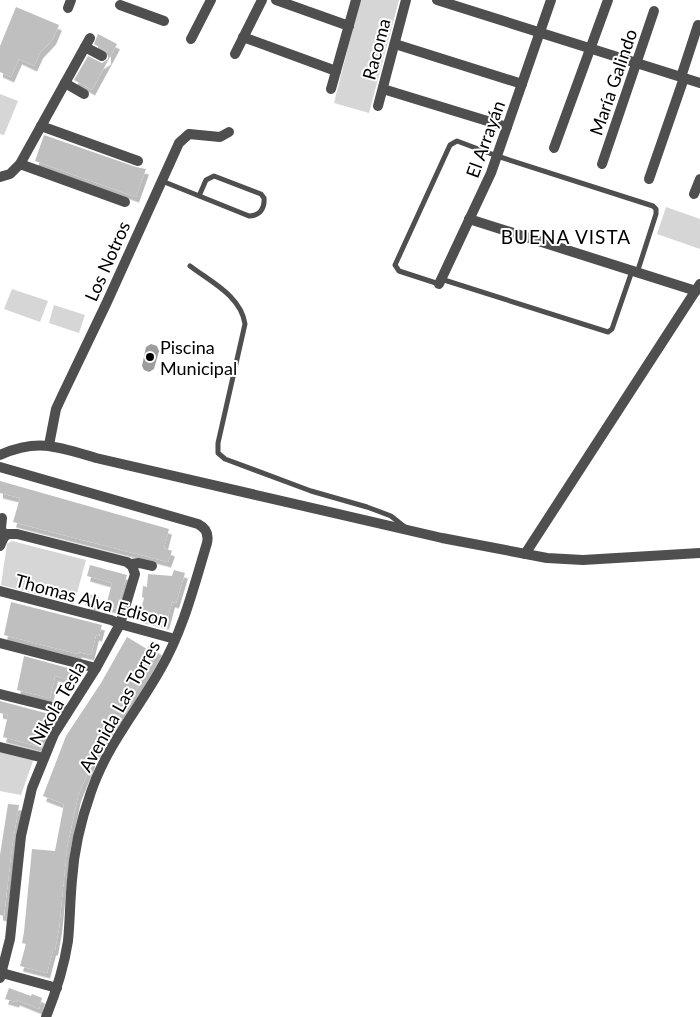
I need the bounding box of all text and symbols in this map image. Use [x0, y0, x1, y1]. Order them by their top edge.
street label: Racoma [357, 16, 395, 82]
street label: María Galindo [585, 26, 641, 138]
street label: El Arrayán [461, 97, 509, 181]
street label: Los Notros [80, 217, 134, 304]
district label: BUENA VISTA [501, 225, 631, 248]
place label: Piscina Municipal [160, 336, 237, 379]
marker: Piscina Municipal [144, 351, 156, 363]
street label: Thomas Alva Edison [13, 569, 171, 631]
street label: Avenida Las Torres [74, 636, 164, 776]
street label: Nikola Tesla [24, 657, 90, 749]

